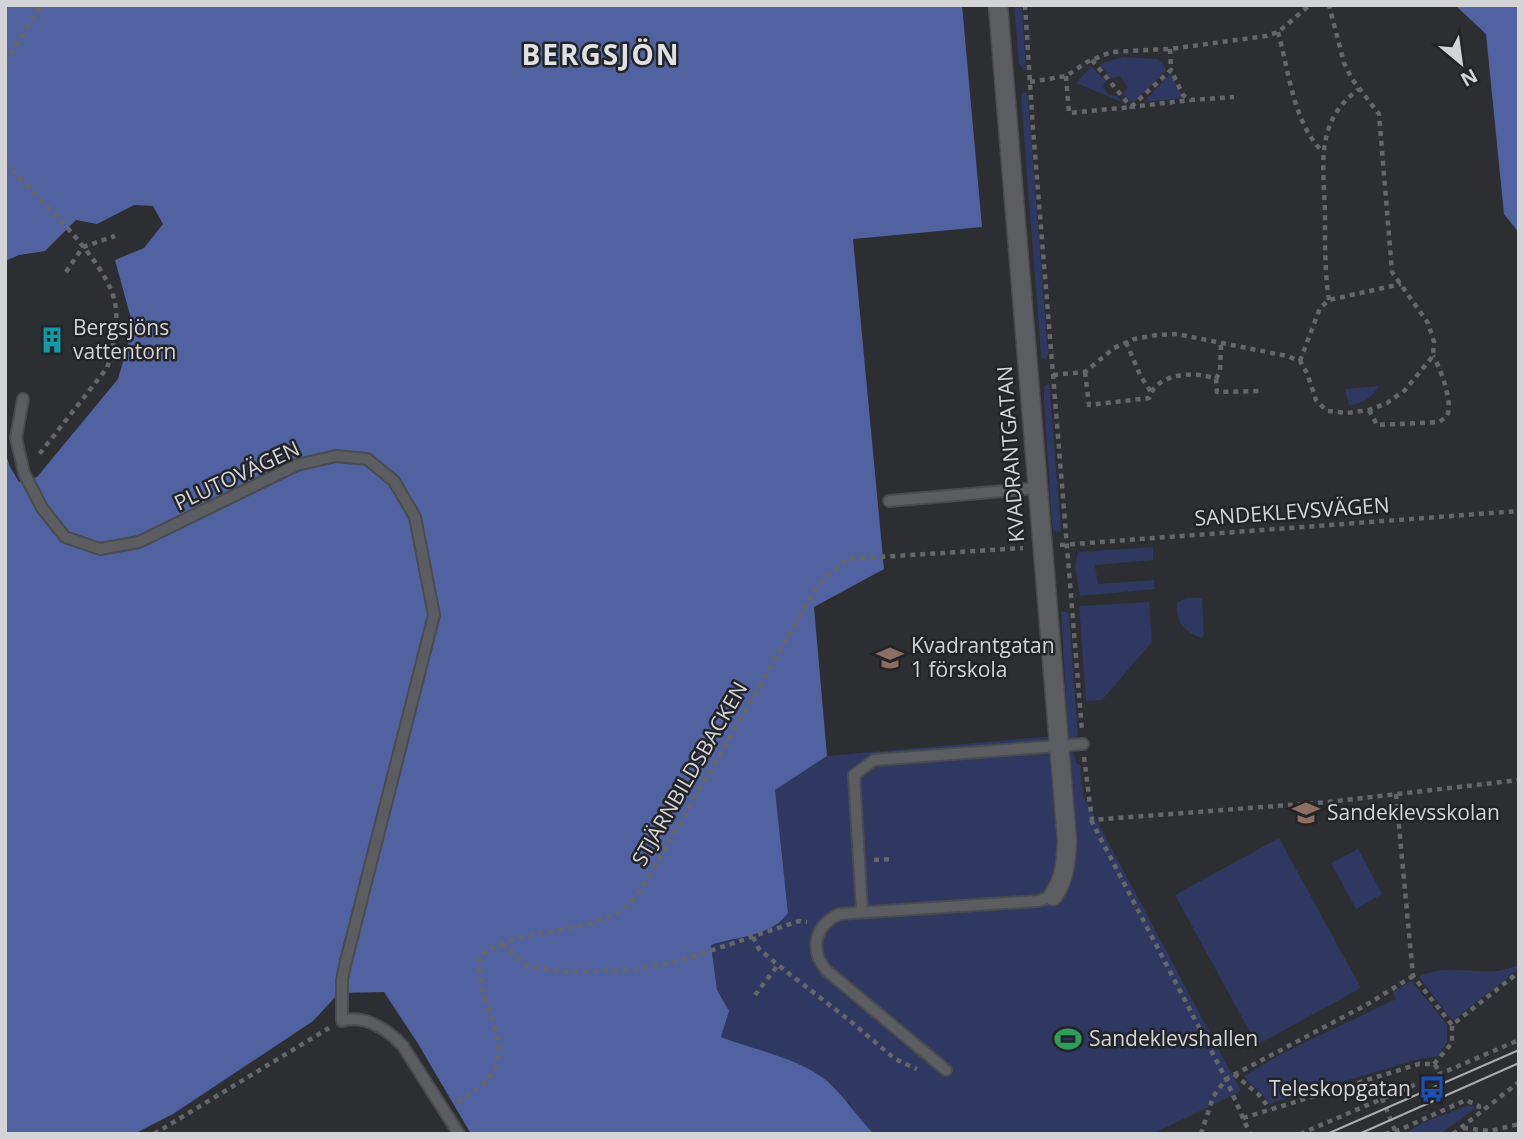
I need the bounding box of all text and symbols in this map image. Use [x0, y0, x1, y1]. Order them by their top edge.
north arrow [1426, 28, 1496, 98]
district label: BERGSJÖN [522, 35, 681, 73]
text: N [1456, 63, 1482, 93]
place label: Bergsjöns vattentorn [73, 313, 176, 365]
building icon: Bergsjöns vattentorn [37, 325, 67, 355]
street label: KVADRANTGATAN [990, 365, 1030, 543]
street label: PLUTOVÄGEN [169, 434, 304, 516]
street label: SANDEKLEVSVÄGEN [1193, 490, 1390, 532]
place label: Kvadrantgatan 1 förskola [911, 631, 1055, 683]
school or university icon: Kvadrantgatan 1 förskola [875, 643, 905, 673]
street label: STJÄRNBILDSBACKEN [625, 676, 753, 871]
school or university icon: Sandeklevsskolan [1291, 798, 1321, 828]
place label: Sandeklevsskolan [1327, 798, 1500, 826]
sports icon: Sandeklevshallen [1053, 1024, 1083, 1054]
place label: Sandeklevshallen [1089, 1024, 1258, 1052]
place label: Teleskopgatan [1269, 1074, 1411, 1102]
bus stop icon: Teleskopgatan [1417, 1074, 1447, 1104]

